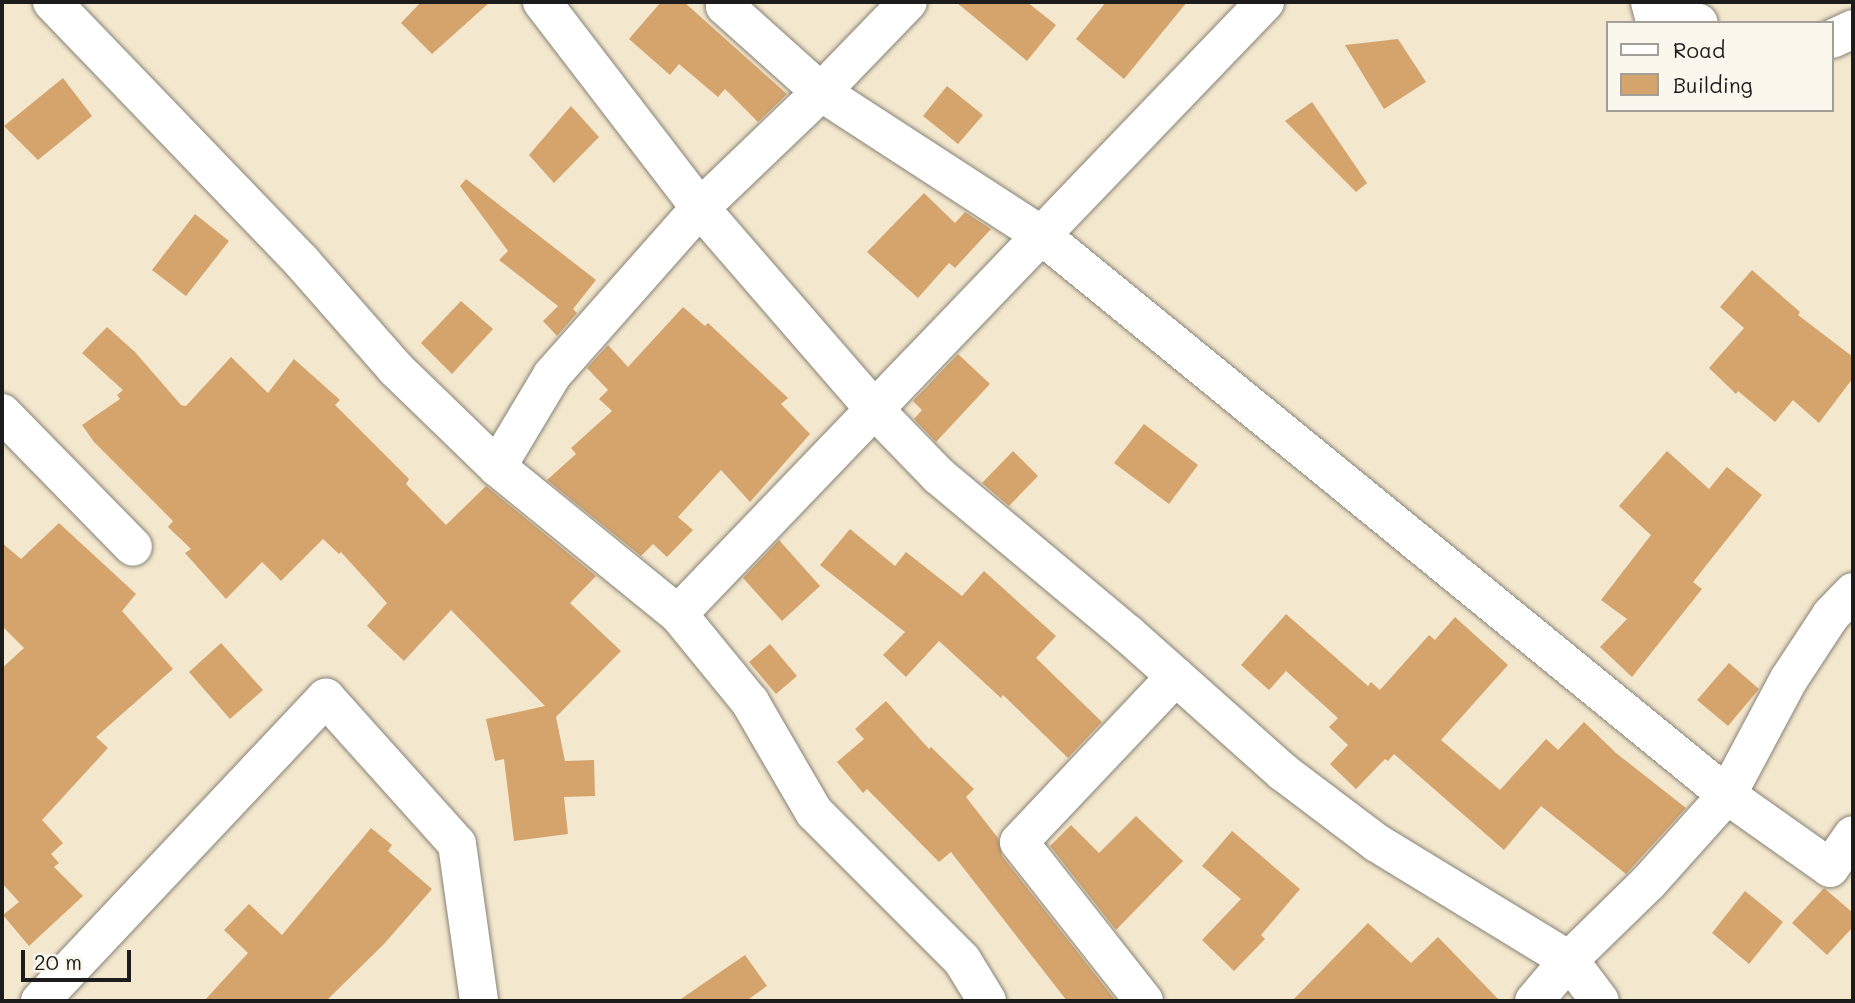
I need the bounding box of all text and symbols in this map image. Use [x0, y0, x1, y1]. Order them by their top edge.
legend [1606, 21, 1834, 112]
text: Road [1673, 36, 1725, 63]
text: Building [1673, 71, 1753, 98]
scale bar [24, 936, 135, 980]
text: 20 m [34, 948, 82, 975]

